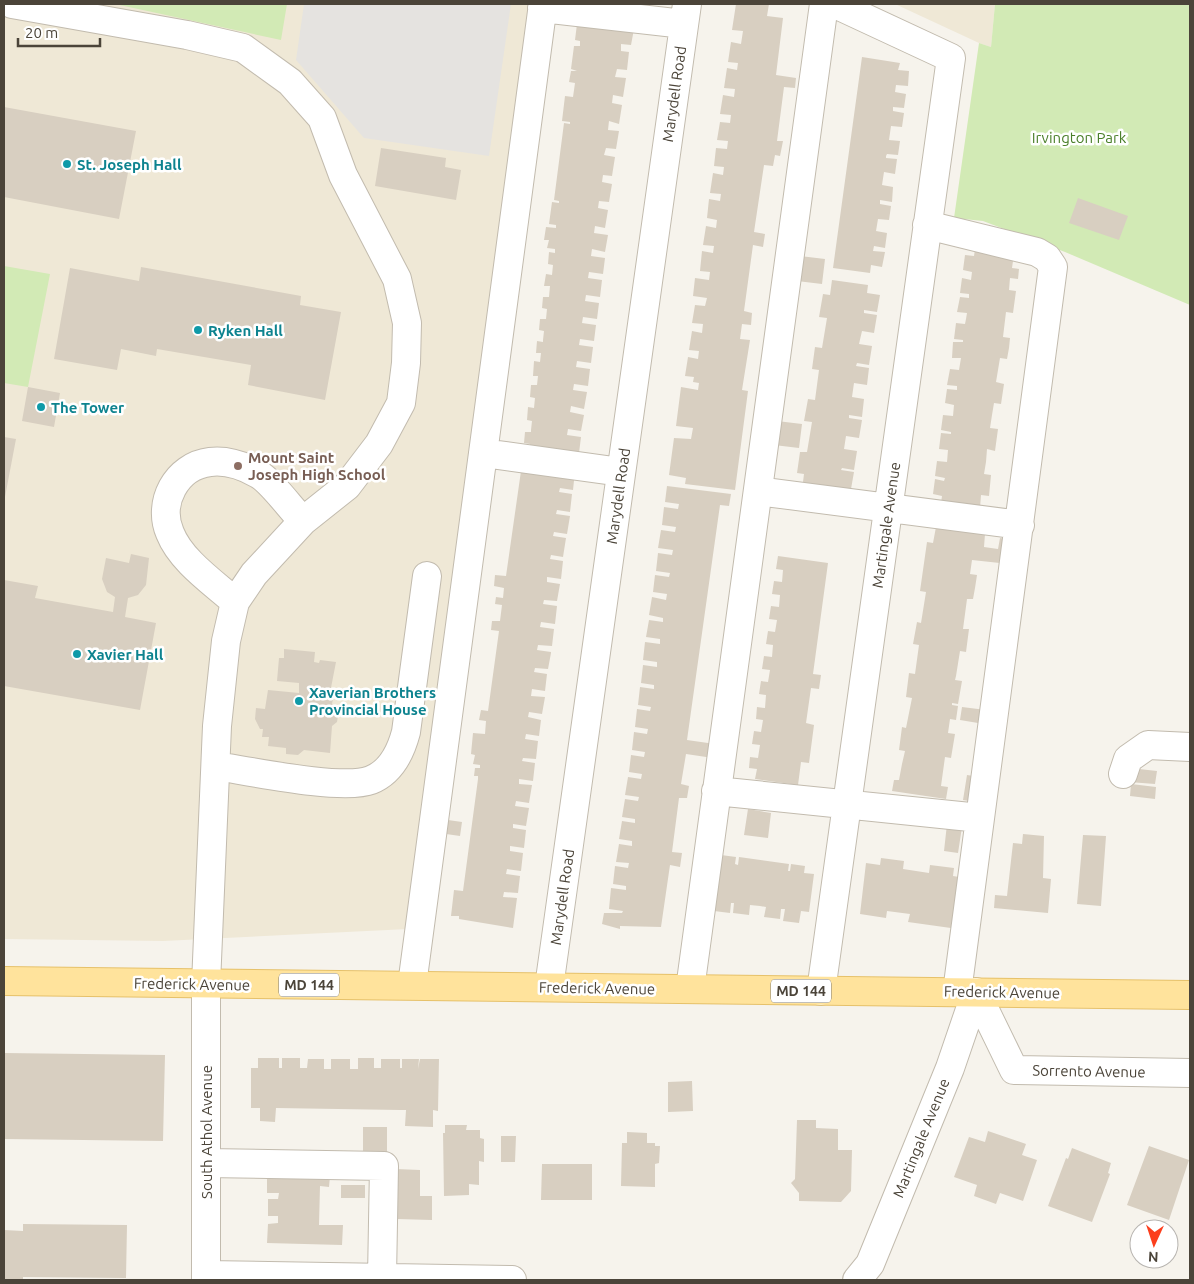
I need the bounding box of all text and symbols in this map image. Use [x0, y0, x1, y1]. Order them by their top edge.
scale bar [18, 15, 100, 47]
text: 20 m [25, 24, 58, 41]
street label: Marydell Road [659, 45, 689, 143]
park label: Irvington Park [1032, 129, 1127, 146]
place label: St. Joseph Hall [77, 156, 182, 173]
marker: St. Joseph Hall [61, 158, 73, 170]
place label: Ryken Hall [208, 322, 283, 339]
marker: Ryken Hall [192, 324, 204, 336]
place label: The Tower [51, 399, 125, 416]
marker: The Tower [35, 401, 47, 413]
street label: Marydell Road [603, 447, 633, 545]
place label: Mount Saint Joseph High School [248, 449, 386, 483]
marker: Mount Saint Joseph High School [232, 460, 244, 472]
street label: Martingale Avenue [869, 461, 903, 589]
place label: Xavier Hall [87, 646, 164, 663]
marker: Xavier Hall [71, 648, 83, 660]
place label: Xaverian Brothers Provincial House [309, 684, 436, 718]
marker: Xaverian Brothers Provincial House [293, 695, 305, 707]
street label: Marydell Road [547, 848, 577, 946]
street label: Frederick Avenue [134, 974, 250, 994]
road number: MD 144 [279, 974, 339, 996]
street label: Frederick Avenue [539, 978, 655, 998]
road number: MD 144 [771, 979, 831, 1002]
street label: Frederick Avenue [944, 982, 1060, 1002]
street label: Sorrento Avenue [1032, 1062, 1146, 1080]
street label: South Athol Avenue [198, 1065, 215, 1199]
street label: Martingale Avenue [889, 1076, 953, 1200]
north arrow [1129, 1219, 1179, 1269]
text: N [1148, 1249, 1159, 1265]

